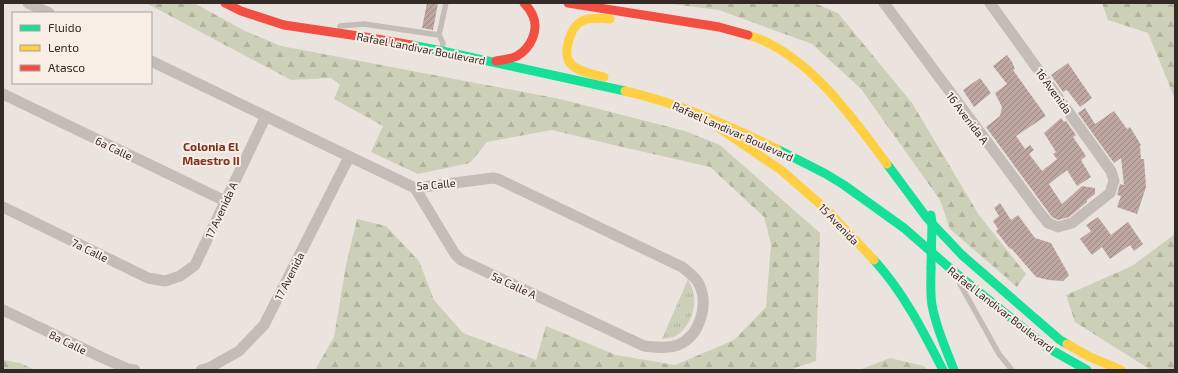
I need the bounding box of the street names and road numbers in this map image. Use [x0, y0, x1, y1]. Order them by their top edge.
street label: Rafael Landivar Boulevard [356, 29, 486, 67]
street label: 16 Avenida [1033, 66, 1075, 116]
street label: 16 Avenida A [944, 89, 992, 147]
street label: Rafael Landivar Boulevard [671, 98, 795, 164]
street label: 6a Calle [93, 133, 135, 163]
street label: 5a Calle [416, 176, 456, 192]
street label: 17 Avenida A [202, 179, 240, 240]
street label: 15 Avenida [816, 201, 862, 247]
street label: 7a Calle [70, 236, 110, 264]
street label: 17 Avenida [271, 250, 307, 302]
street label: Rafael Landivar Boulevard [945, 264, 1057, 354]
street label: 5a Calle A [489, 269, 539, 301]
street label: 8a Calle [47, 327, 89, 357]

